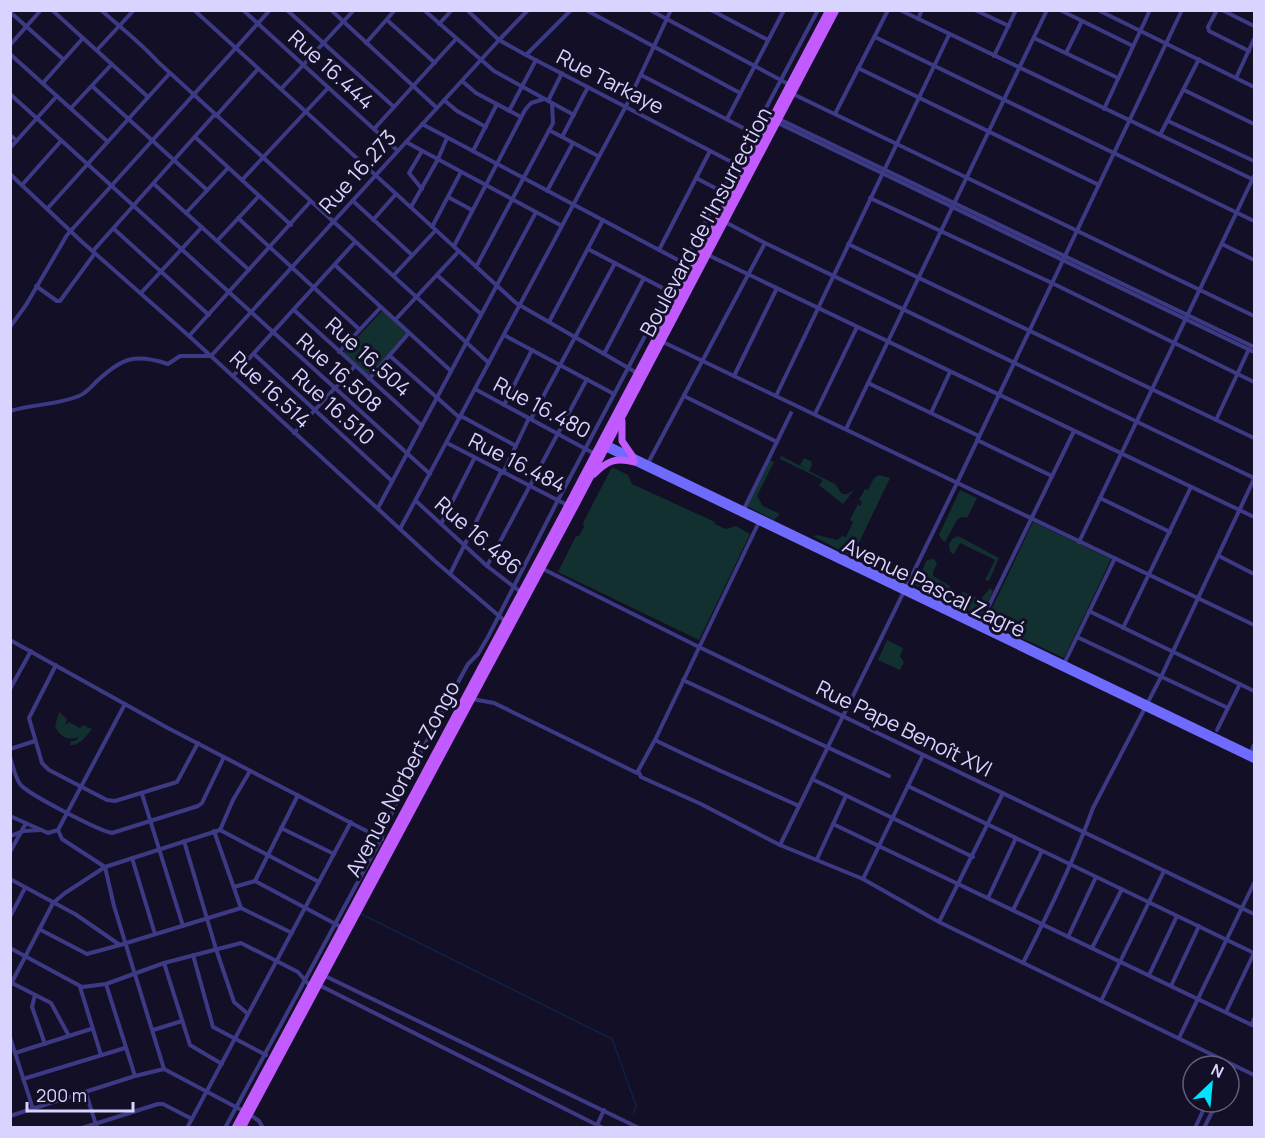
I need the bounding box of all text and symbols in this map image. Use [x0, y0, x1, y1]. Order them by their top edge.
street label: Rue 16.444 [283, 23, 381, 115]
street label: Rue Tarkaye [552, 42, 669, 120]
street label: Boulevard de l'Insurrection [633, 102, 778, 341]
street label: Rue 16.273 [312, 124, 402, 219]
street label: Rue 16.504 [320, 310, 417, 402]
street label: Rue 16.508 [291, 326, 388, 418]
street label: Rue 16.514 [224, 344, 317, 434]
street label: Rue 16.510 [286, 362, 381, 451]
street label: Rue 16.480 [489, 370, 596, 444]
street label: Rue 16.484 [464, 426, 571, 499]
street label: Rue 16.486 [429, 490, 528, 581]
street label: Avenue Pascal Zagré [838, 531, 1031, 644]
street label: Rue Pape Benoît XVI [812, 673, 997, 783]
street label: Avenue Norbert Zongo [339, 676, 466, 881]
north arrow [1181, 1054, 1241, 1114]
text: N [1208, 1058, 1228, 1083]
scale bar [27, 1075, 134, 1113]
text: 200 m [36, 1083, 87, 1107]

